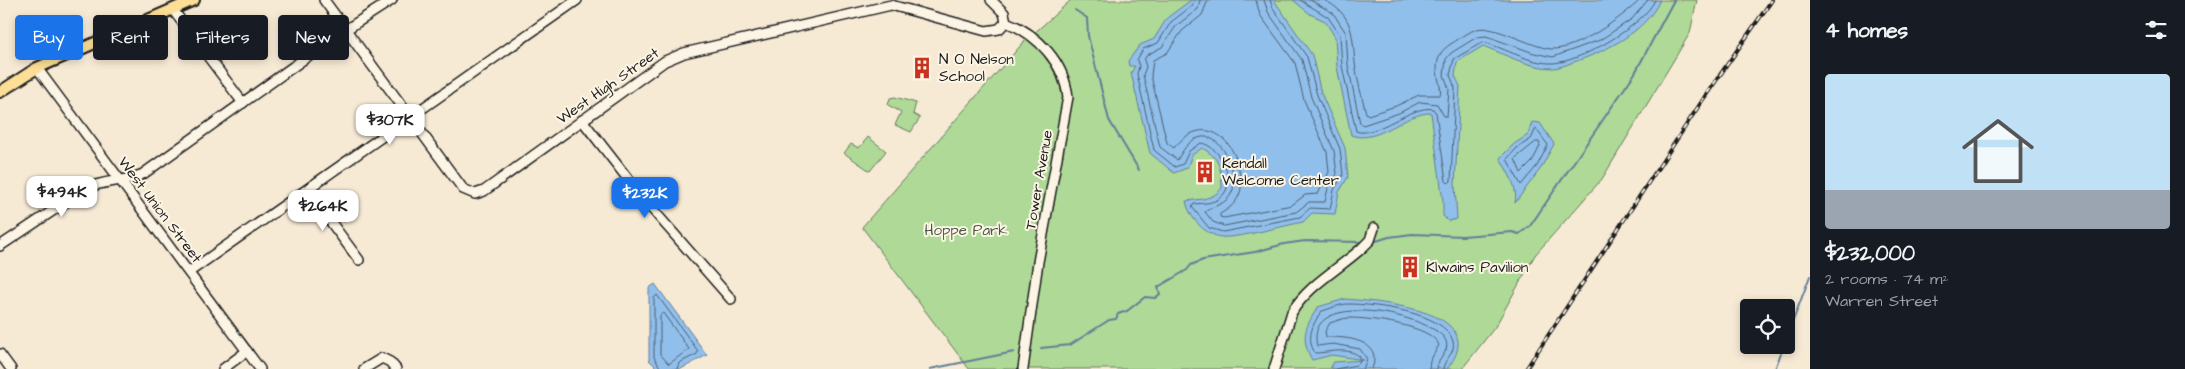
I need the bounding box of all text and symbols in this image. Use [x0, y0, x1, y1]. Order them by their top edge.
chip: Buy [15, 15, 83, 60]
chip: Rent [93, 15, 168, 60]
chip: Filters [178, 15, 268, 60]
chip: New [278, 15, 349, 60]
text: 4 homes [1825, 16, 1908, 45]
icon: filters [2142, 16, 2170, 44]
street label: West High Street [553, 43, 664, 130]
place label: N O Nelson School [939, 49, 1014, 87]
building icon: N O Nelson School [909, 55, 935, 81]
pin: $307K [355, 104, 425, 146]
icon: home [1953, 106, 2043, 196]
text: $307K [367, 109, 413, 131]
street label: Tower Avenue [1020, 128, 1058, 232]
street label: West Union Street [113, 152, 207, 268]
place label: Kendall Welcome Center [1222, 153, 1339, 191]
building icon: Kendall Welcome Center [1192, 159, 1218, 185]
pin: $494K [27, 176, 97, 218]
pin: $232K [610, 176, 680, 219]
text: $494K [37, 181, 87, 203]
text: $232K [622, 182, 668, 204]
pin: $264K [288, 190, 358, 232]
text: $264K [299, 195, 347, 217]
park label: Hoppe Park [924, 220, 1008, 241]
text: $232,000 [1825, 239, 1915, 268]
building icon: Klwains Pavilion [1397, 254, 1423, 280]
place label: Klwains Pavilion [1426, 257, 1529, 278]
text: 2 rooms · 74 m² [1825, 268, 1949, 290]
text: Warren Street [1825, 290, 1938, 312]
map controls [1740, 299, 1795, 354]
button: locate [1740, 299, 1795, 354]

